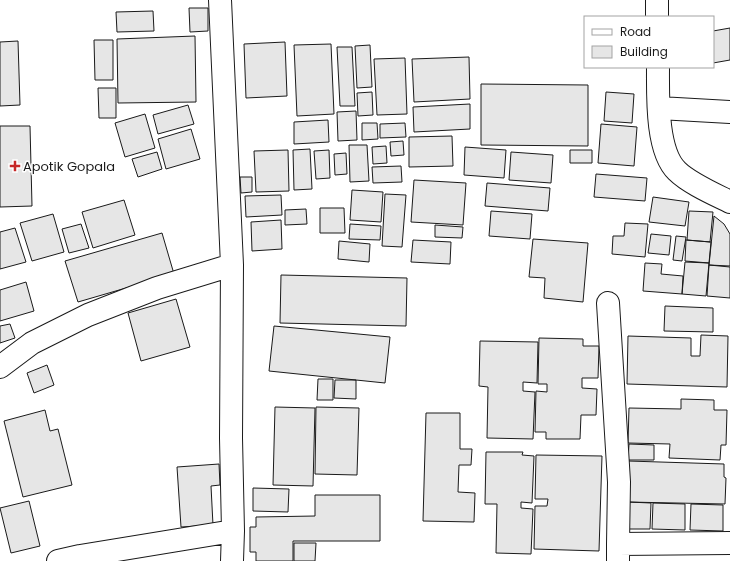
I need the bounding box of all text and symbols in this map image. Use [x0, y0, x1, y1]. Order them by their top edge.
legend [584, 16, 714, 68]
text: Road [620, 23, 651, 40]
text: Building [620, 43, 668, 60]
place label: Apotik Gopala [23, 157, 115, 176]
marker: Apotik Gopala [10, 161, 20, 171]

